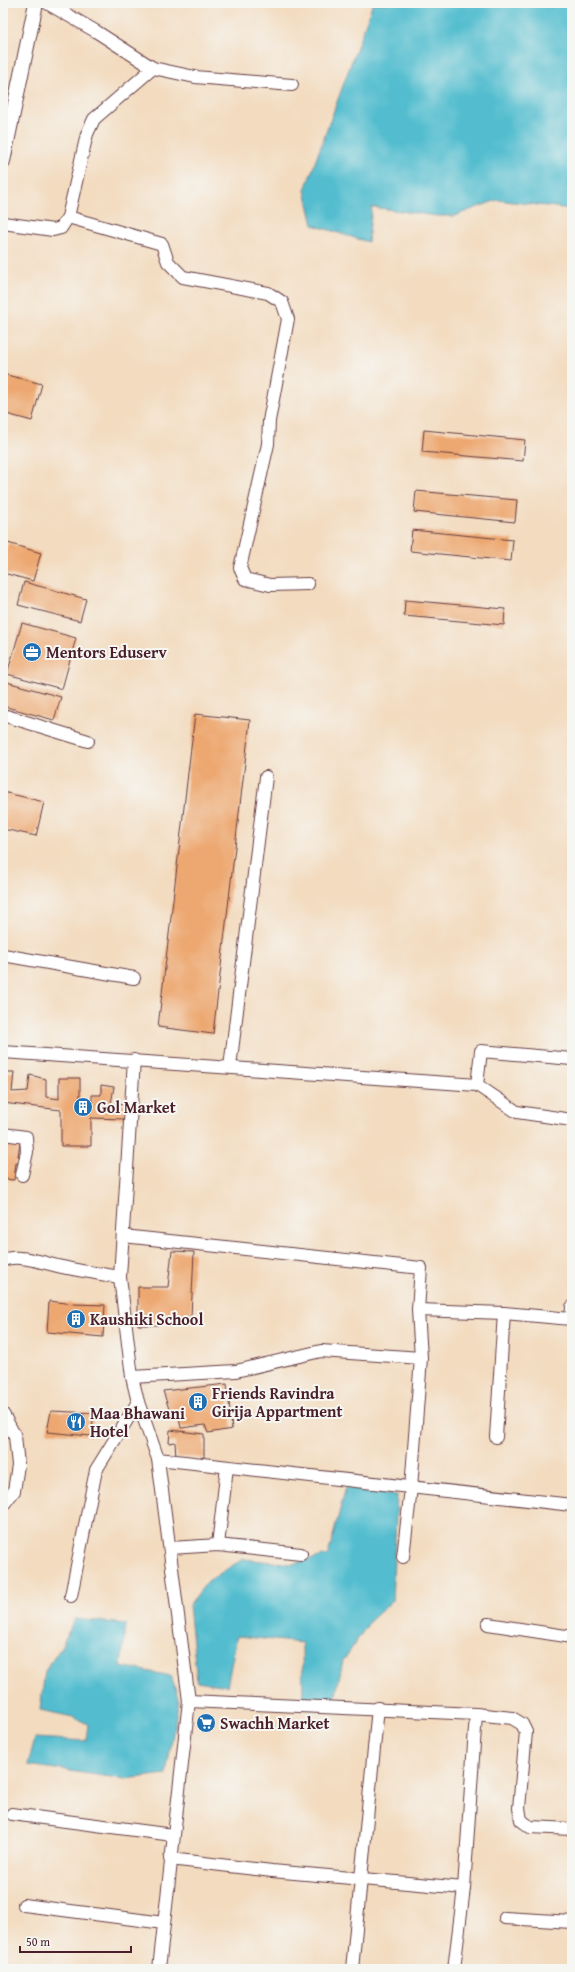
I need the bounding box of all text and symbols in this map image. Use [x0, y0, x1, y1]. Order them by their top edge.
place label: Mentors Eduserv [46, 640, 167, 664]
office icon: Mentors Eduserv [21, 641, 43, 663]
place label: Gol Market [97, 1095, 176, 1119]
building icon: Gol Market [72, 1096, 94, 1118]
place label: Kaushiki School [90, 1307, 203, 1331]
building icon: Kaushiki School [65, 1308, 87, 1330]
place label: Friends Ravindra Girija Appartment [212, 1381, 343, 1423]
building icon: Friends Ravindra Girija Appartment [187, 1391, 209, 1413]
place label: Maa Bhawani Hotel [90, 1401, 185, 1443]
restaurant icon: Maa Bhawani Hotel [65, 1411, 87, 1433]
place label: Swachh Market [220, 1711, 329, 1735]
supermarket icon: Swachh Market [195, 1712, 217, 1734]
scale bar [20, 1928, 131, 1954]
text: 50 m [26, 1933, 50, 1950]

